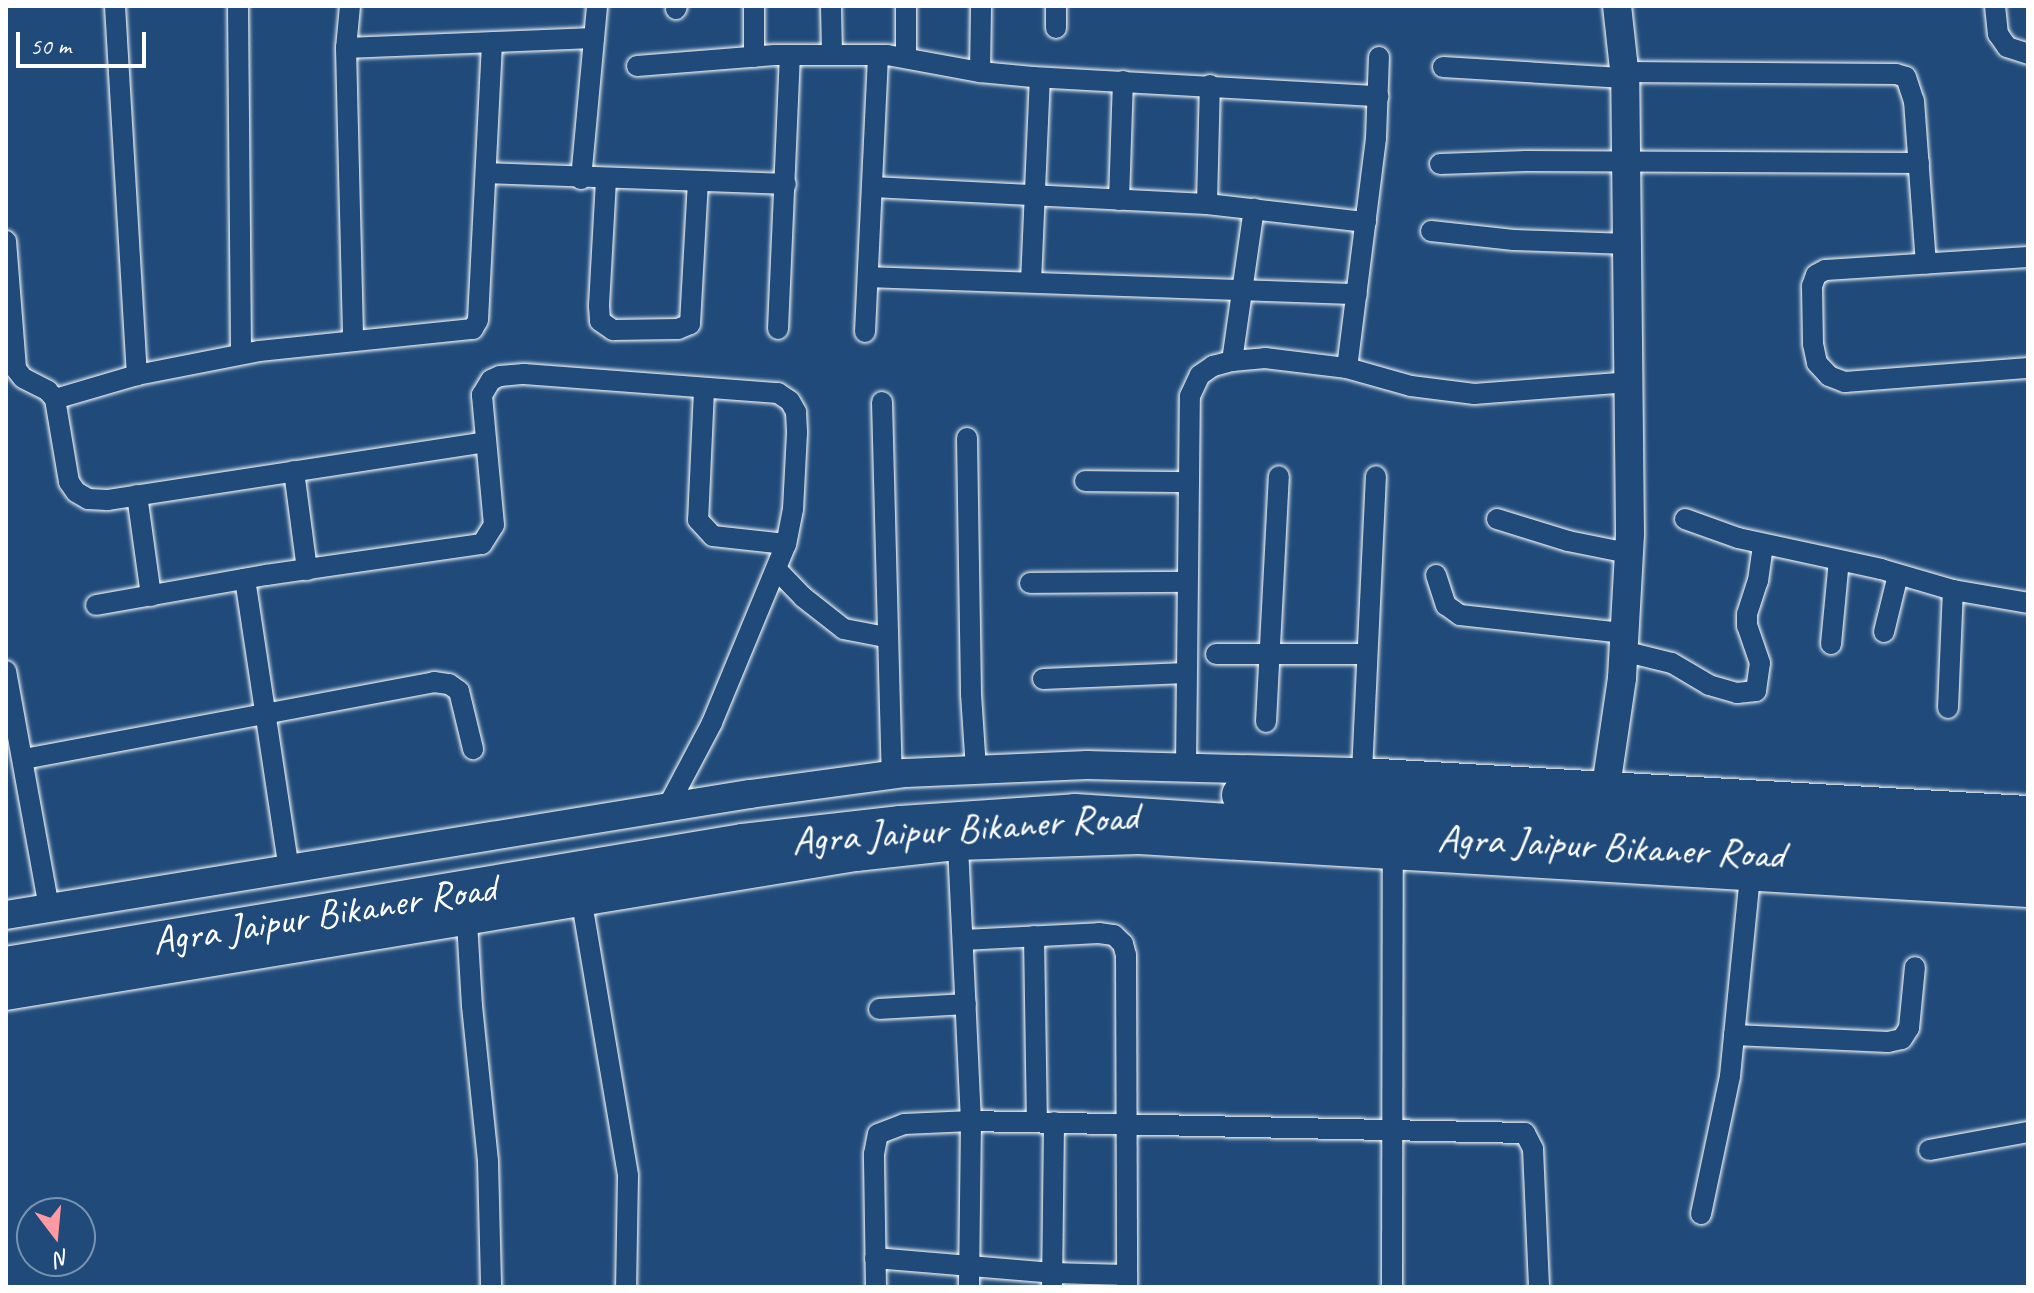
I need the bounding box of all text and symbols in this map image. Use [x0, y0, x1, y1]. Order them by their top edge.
scale bar [20, 16, 150, 66]
text: 50 m [30, 31, 71, 61]
street label: Agra Jaipur Bikaner Road [790, 792, 1140, 864]
street label: Agra Jaipur Bikaner Road [1436, 813, 1786, 879]
street label: Agra Jaipur Bikaner Road [148, 863, 500, 965]
north arrow [16, 1197, 96, 1277]
text: N [52, 1243, 72, 1273]

